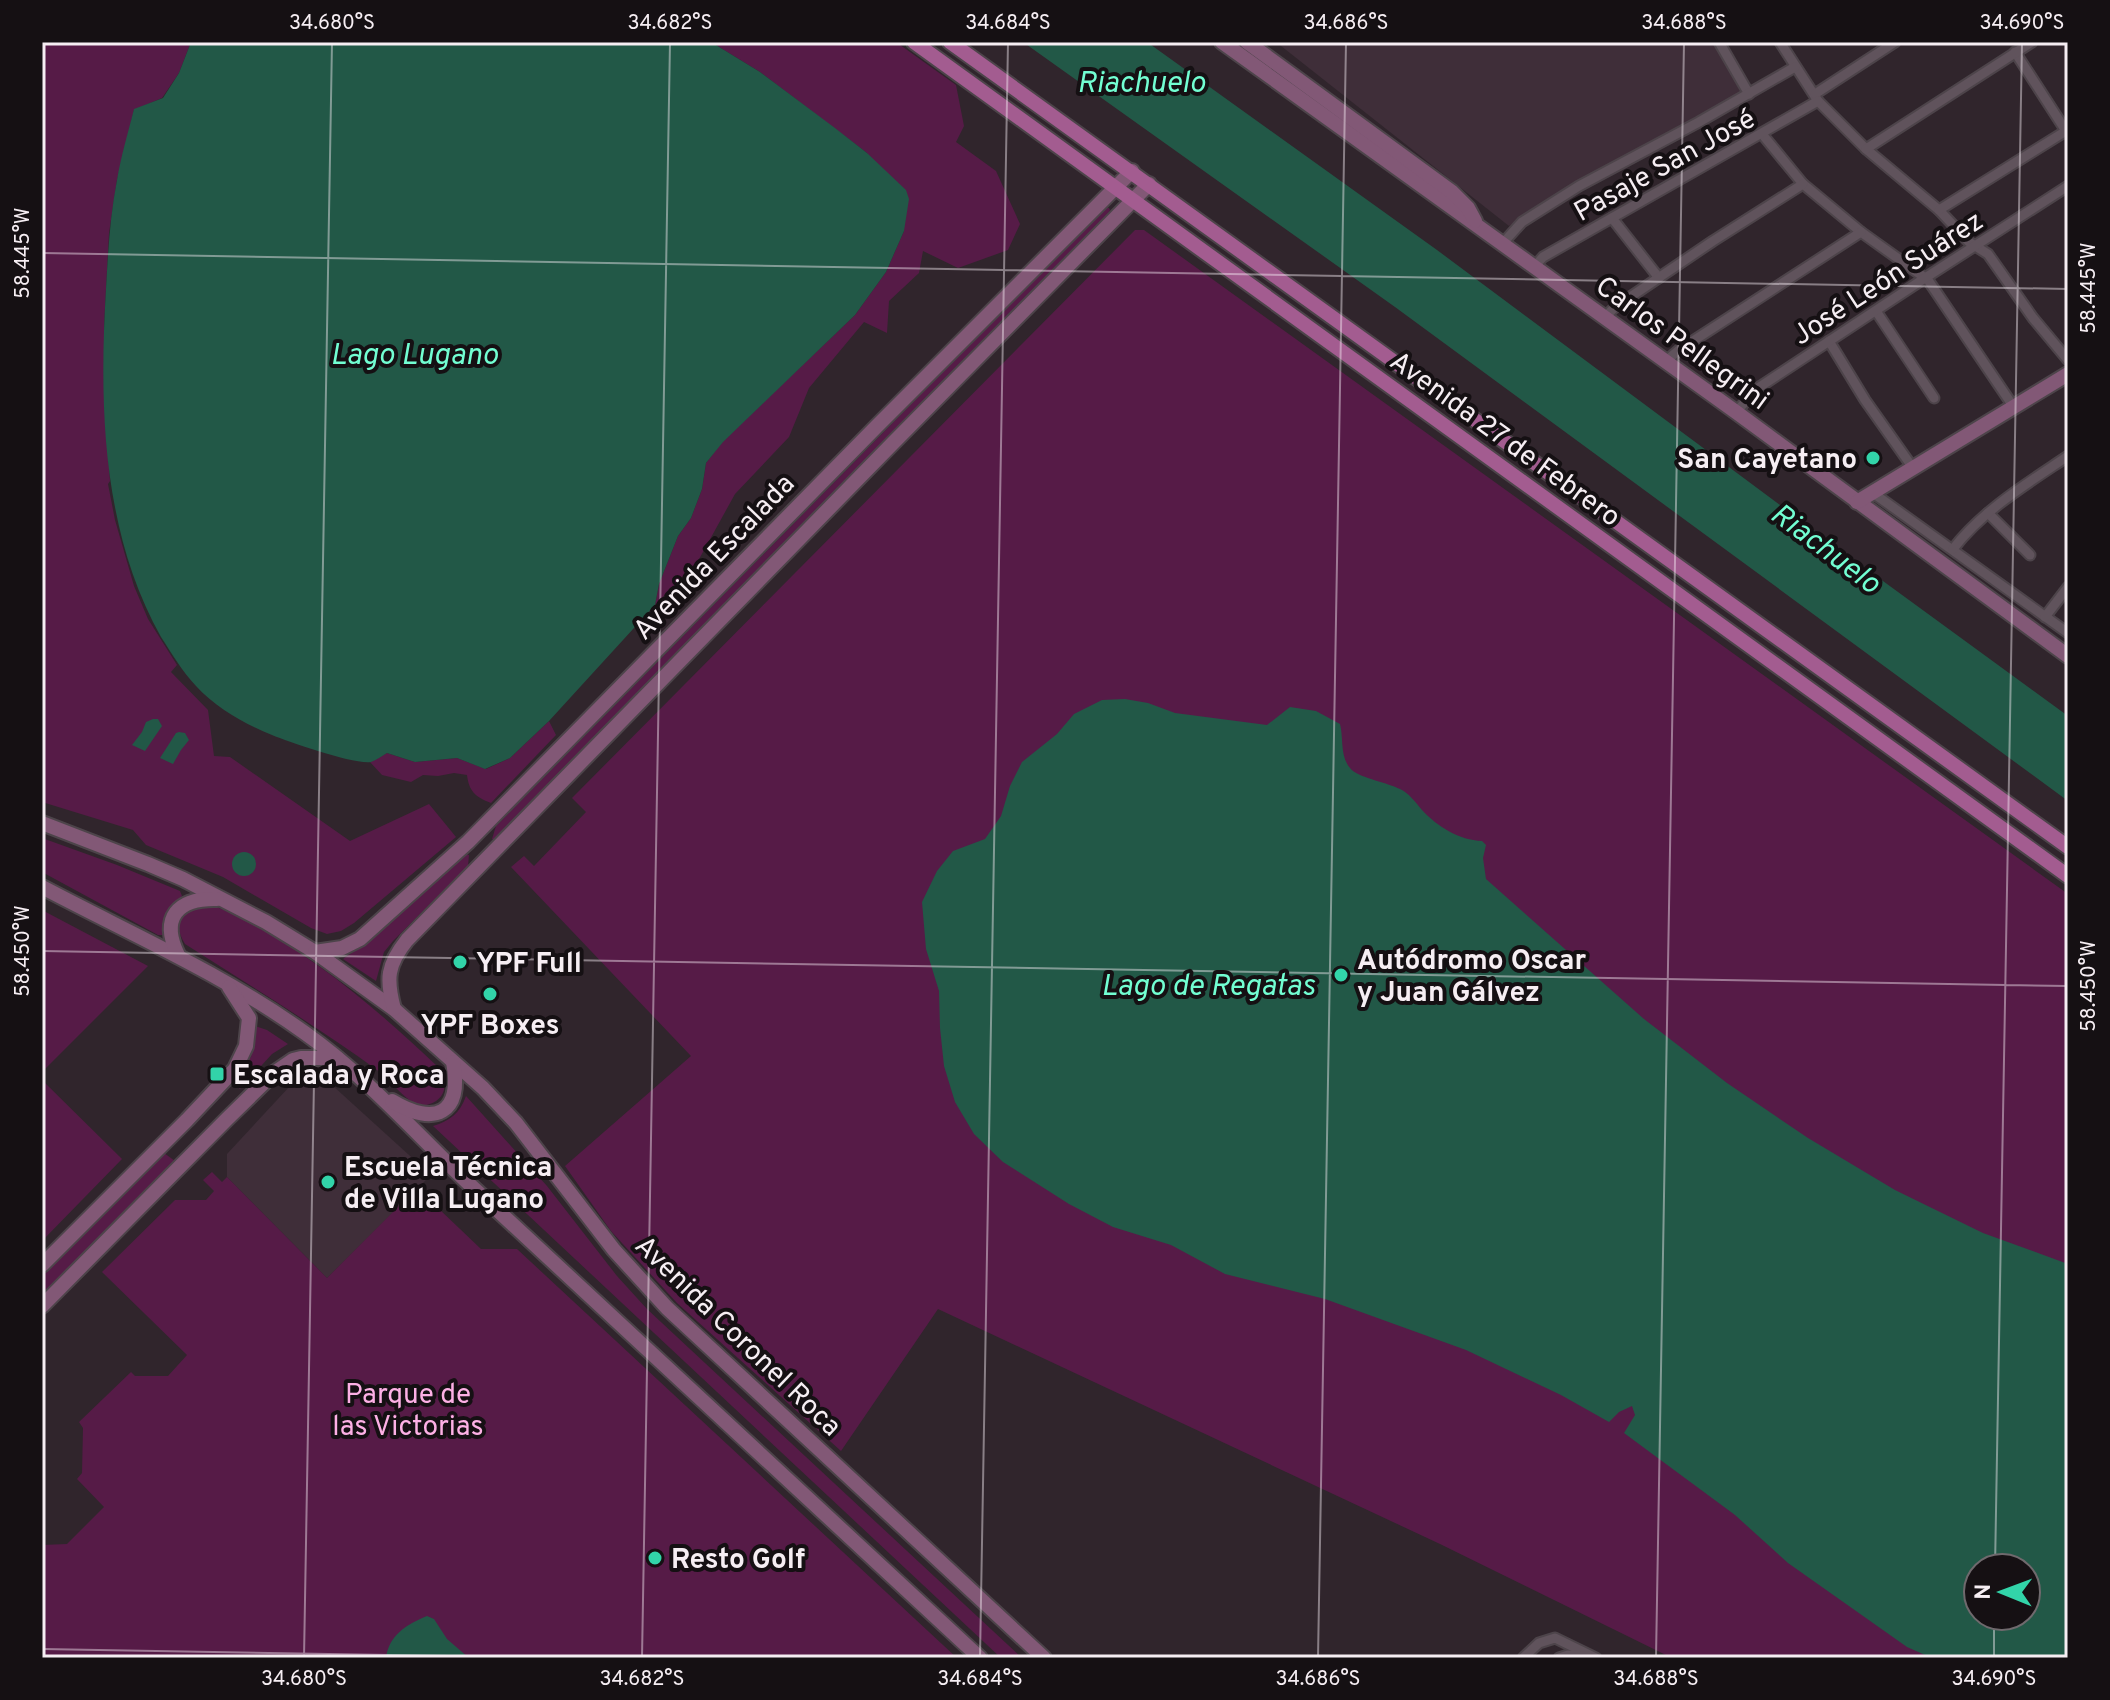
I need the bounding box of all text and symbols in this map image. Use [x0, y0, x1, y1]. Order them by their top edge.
text: 34.680°S [289, 11, 375, 37]
text: 34.682°S [627, 11, 713, 37]
text: 34.684°S [965, 11, 1051, 37]
text: 34.686°S [1303, 11, 1389, 37]
text: 34.688°S [1641, 11, 1727, 37]
text: 34.690°S [1980, 11, 2064, 37]
water label: Riachuelo [1077, 66, 1205, 103]
street label: Pasaje San José [1569, 102, 1762, 231]
street label: José León Suárez [1786, 204, 1991, 355]
text: 58.445°W [11, 207, 37, 299]
text: 58.445°W [2077, 242, 2103, 334]
street label: Carlos Pellegrini [1587, 269, 1775, 420]
water label: Lago Lugano [330, 338, 498, 375]
street label: Avenida 27 de Febrero [1382, 344, 1627, 536]
place label: San Cayetano [1677, 443, 1857, 479]
marker: San Cayetano [1864, 449, 1882, 467]
street label: Avenida Escalada [627, 467, 804, 649]
water label: Riachuelo [1762, 497, 1887, 603]
text: 58.450°W [11, 905, 37, 997]
text: 58.450°W [2077, 940, 2103, 1032]
place label: Autódromo Oscar y Juan Gálvez [1357, 944, 1586, 1012]
place label: YPF Full [476, 947, 582, 983]
marker: YPF Full [451, 953, 469, 971]
marker: Autódromo Oscar y Juan Gálvez [1332, 966, 1350, 984]
water label: Lago de Regatas [1101, 969, 1316, 1006]
marker: YPF Boxes [481, 985, 499, 1003]
place label: YPF Boxes [421, 1009, 559, 1045]
place label: Escalada y Roca [233, 1059, 445, 1095]
marker: Escalada y Roca [208, 1065, 226, 1083]
place label: Escuela Técnica de Villa Lugano [344, 1151, 552, 1219]
marker: Escuela Técnica de Villa Lugano [319, 1173, 337, 1191]
street label: Avenida Coronel Roca [626, 1229, 848, 1445]
park label: Parque de las Victorias [332, 1378, 484, 1446]
place label: Resto Golf [671, 1543, 805, 1579]
marker: Resto Golf [646, 1549, 664, 1567]
north arrow [1962, 1552, 2042, 1632]
text: N [1971, 1584, 1998, 1600]
text: 34.680°S [261, 1667, 347, 1693]
text: 34.682°S [599, 1667, 685, 1693]
text: 34.684°S [937, 1667, 1023, 1693]
text: 34.686°S [1275, 1667, 1361, 1693]
text: 34.688°S [1613, 1667, 1699, 1693]
text: 34.690°S [1952, 1667, 2036, 1693]

